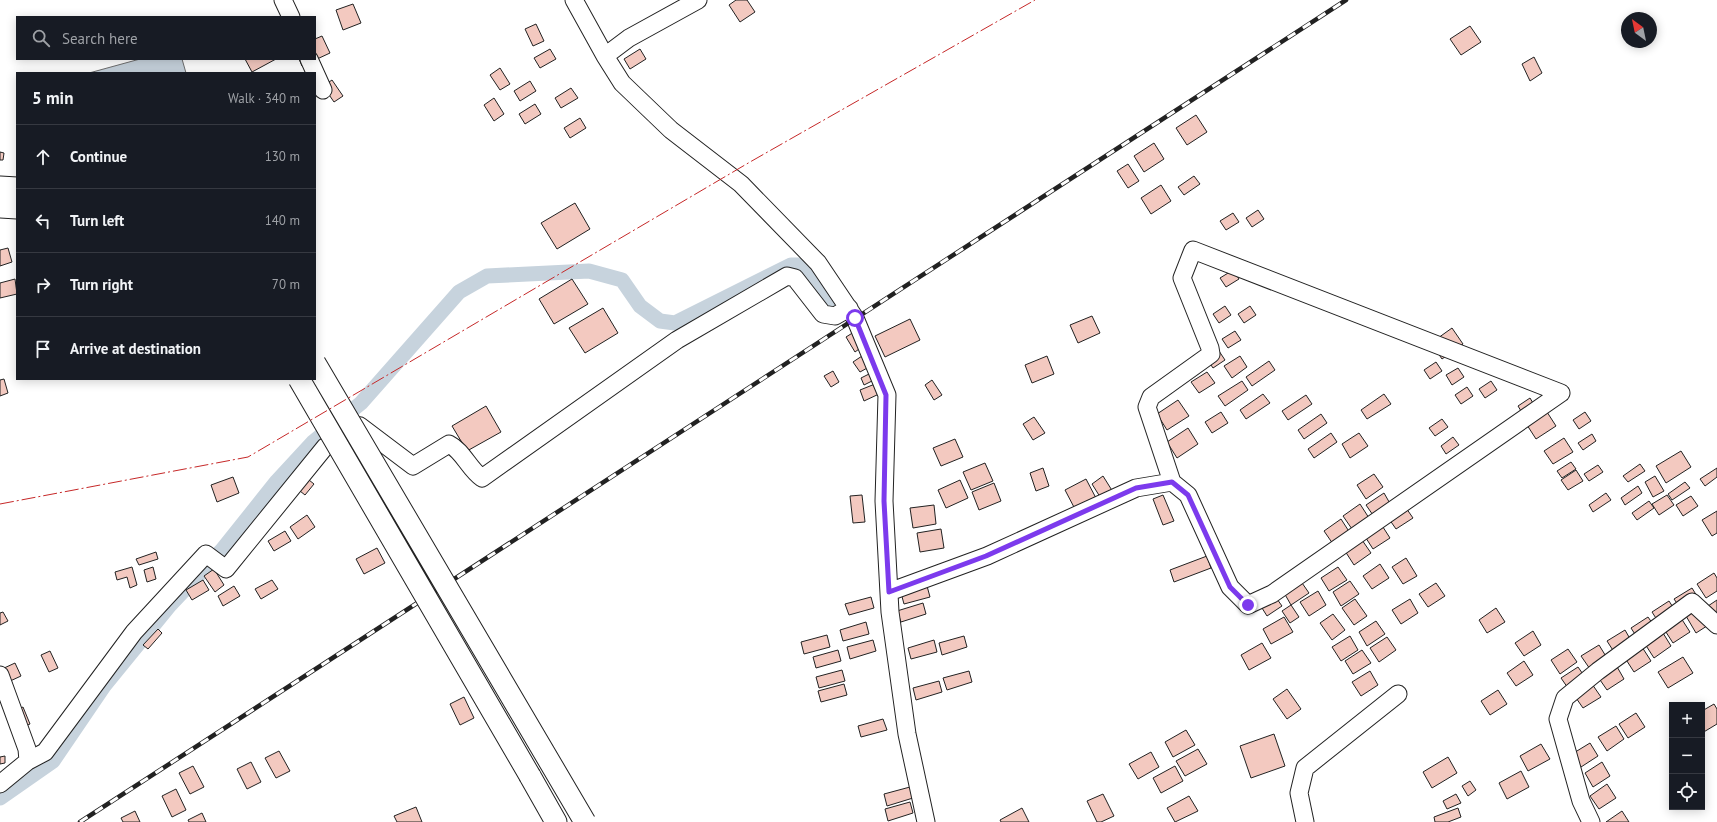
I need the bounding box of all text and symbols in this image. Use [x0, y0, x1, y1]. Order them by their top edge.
north arrow [1621, 12, 1657, 48]
search box [16, 16, 316, 60]
icon: search [30, 27, 52, 49]
text: Search here [62, 29, 138, 48]
text: 5 min [32, 87, 73, 109]
text: Walk · 340 m [228, 90, 300, 107]
icon: ahead [32, 146, 54, 168]
text: Continue [70, 147, 127, 166]
text: 130 m [265, 148, 300, 165]
icon: left [32, 210, 54, 232]
text: Turn left [70, 211, 124, 230]
text: 140 m [265, 212, 300, 229]
icon: right [32, 274, 54, 296]
text: Turn right [70, 275, 133, 294]
text: 70 m [272, 276, 300, 293]
route start [846, 309, 864, 327]
icon: arrive [32, 338, 54, 360]
text: Arrive at destination [70, 339, 201, 358]
route end [1239, 596, 1257, 614]
map controls [1669, 702, 1705, 810]
button: + [1669, 702, 1705, 738]
button: − [1669, 738, 1705, 774]
button: locate [1669, 774, 1705, 810]

